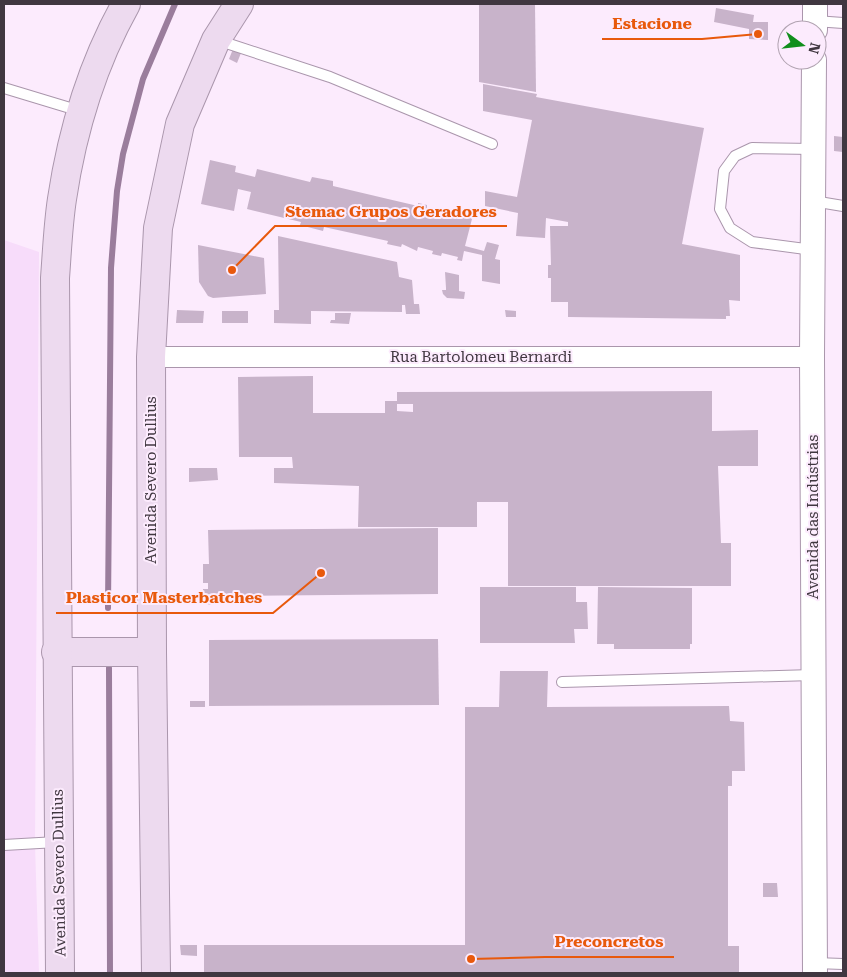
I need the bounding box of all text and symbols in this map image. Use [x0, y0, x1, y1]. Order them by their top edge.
callout: Estacione [602, 8, 702, 39]
text: Estacione [612, 14, 692, 33]
north arrow [777, 20, 827, 70]
text: N [805, 41, 824, 56]
callout: Stemac Grupos Geradores [275, 195, 507, 226]
text: Stemac Grupos Geradores [285, 202, 497, 221]
street label: Rua Bartolomeu Bernardi [390, 348, 572, 366]
street label: Avenida Severo Dullius [142, 396, 160, 564]
street label: Avenida das Indústrias [804, 435, 822, 599]
callout: Plasticor Masterbatches [56, 582, 273, 613]
text: Plasticor Masterbatches [66, 588, 262, 607]
street label: Avenida Severo Dullius [49, 789, 69, 957]
callout: Preconcretos [545, 926, 674, 957]
text: Preconcretos [555, 932, 663, 951]

